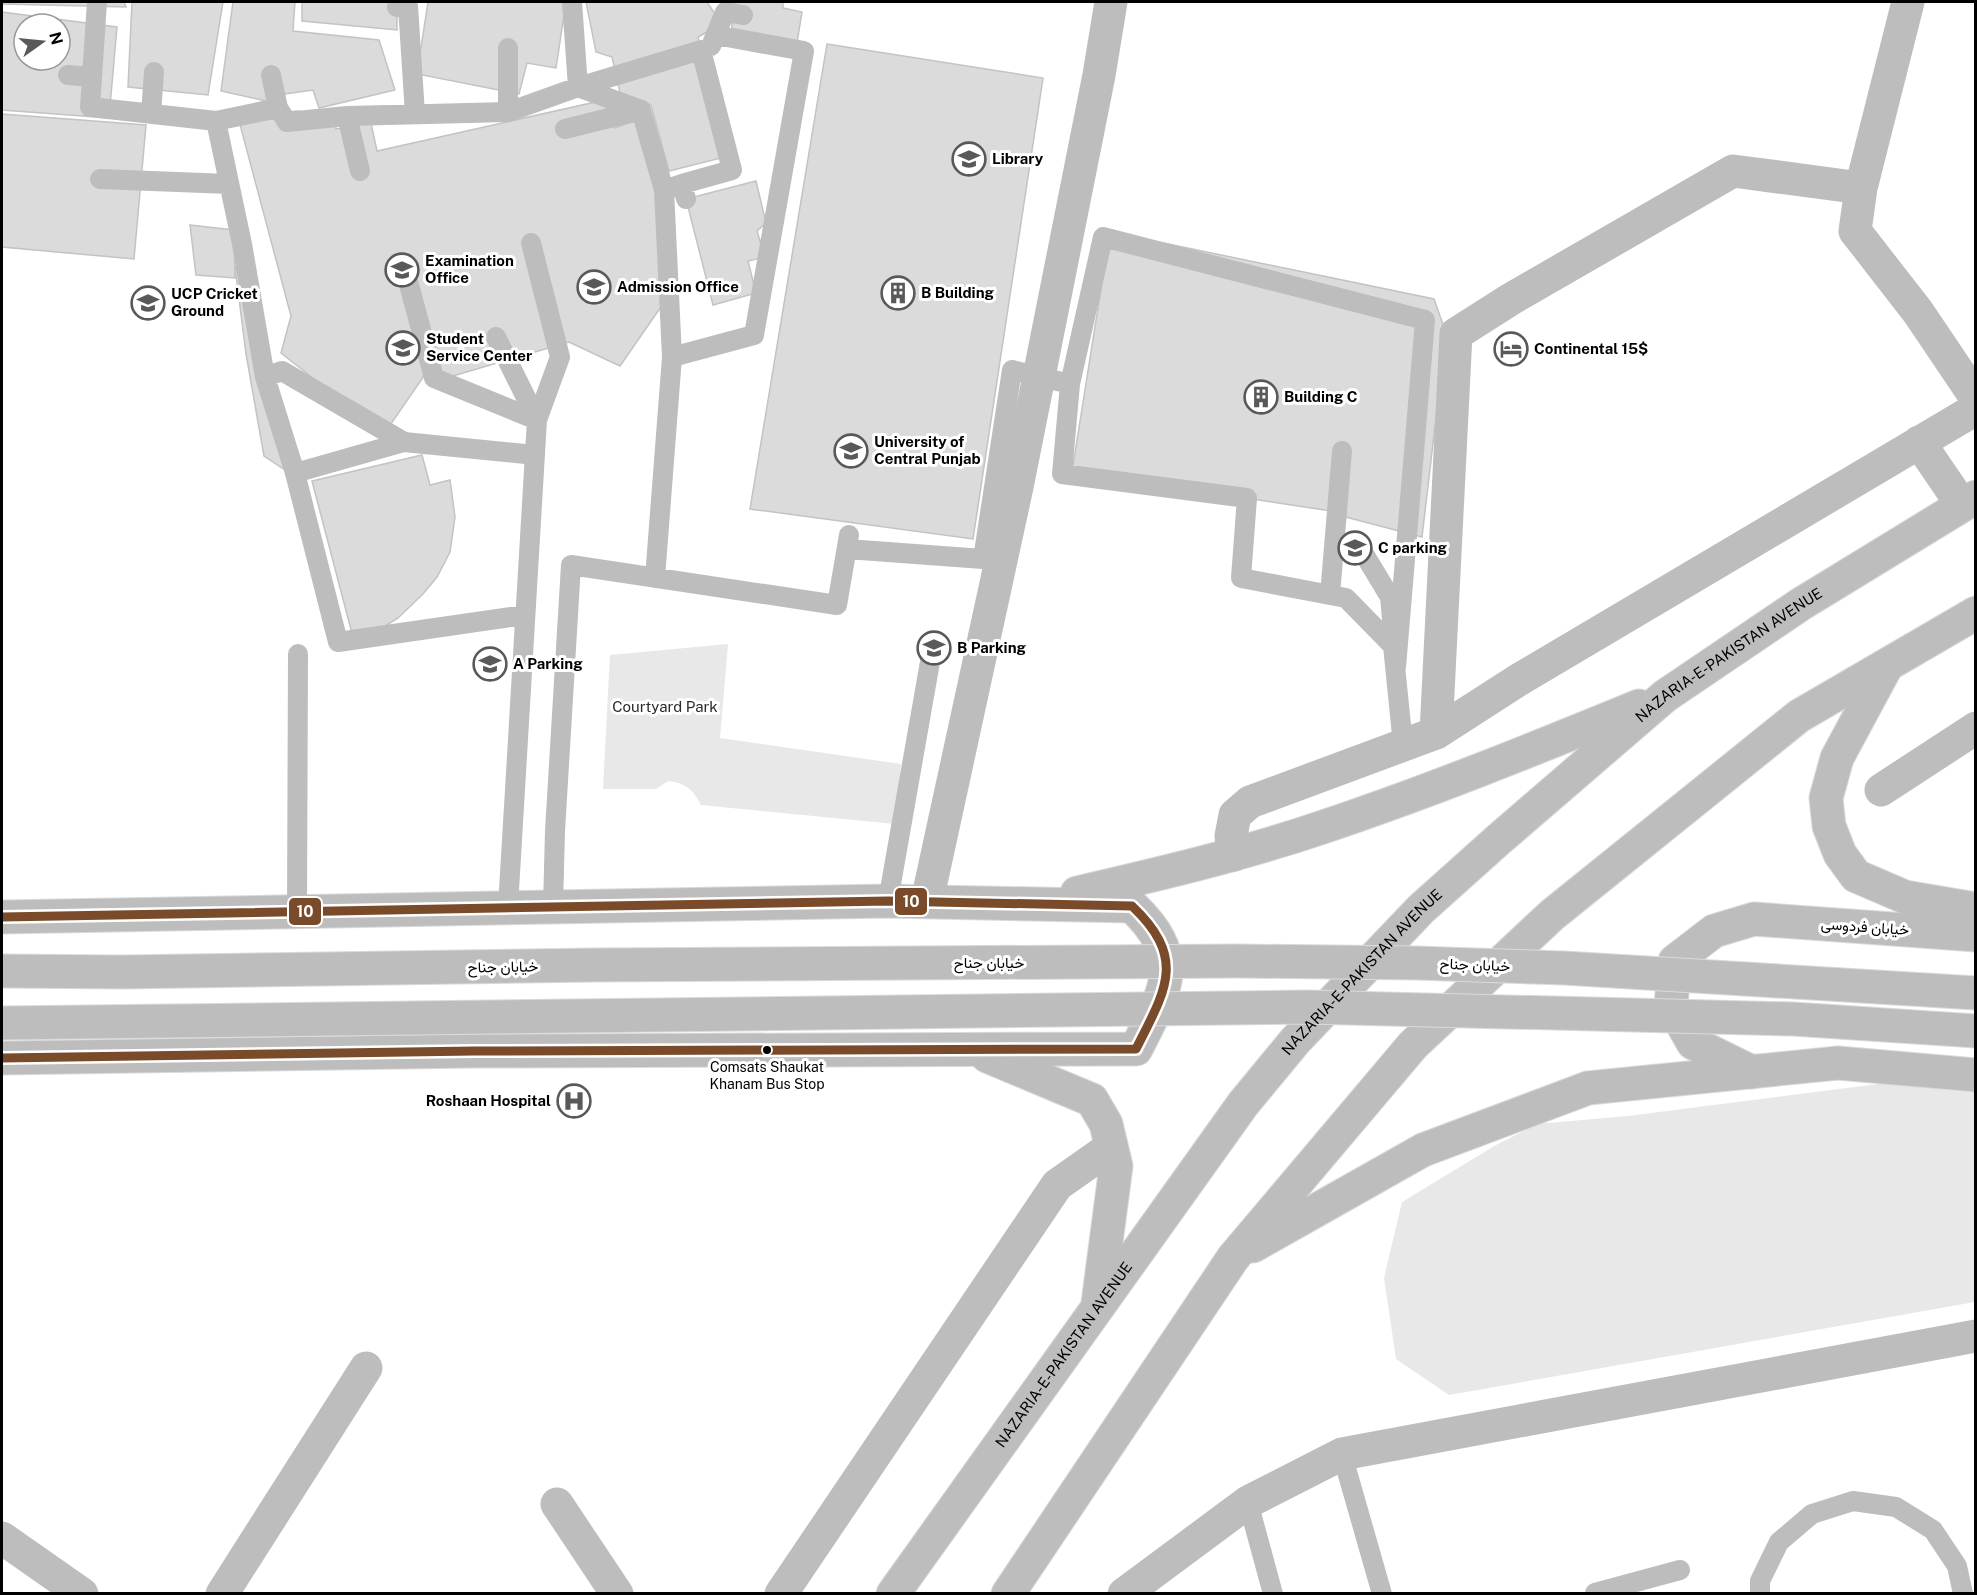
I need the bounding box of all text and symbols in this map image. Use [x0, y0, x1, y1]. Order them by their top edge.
north arrow [12, 12, 72, 72]
text: N [45, 30, 67, 47]
school or university icon: Library [951, 141, 987, 177]
place label: Library [992, 150, 1044, 167]
school or university icon: Examination Office [384, 252, 420, 288]
place label: Examination Office [425, 252, 514, 286]
school or university icon: Admission Office [576, 269, 612, 305]
building icon: B Building [880, 275, 916, 311]
place label: Admission Office [617, 278, 739, 295]
place label: B Building [921, 284, 995, 301]
school or university icon: UCP Cricket Ground [130, 285, 166, 321]
place label: UCP Cricket Ground [171, 285, 258, 319]
school or university icon: Student Service Center [385, 330, 421, 366]
place label: Student Service Center [426, 330, 532, 364]
hotel icon: Continental 15$ [1493, 331, 1529, 367]
place label: Continental 15$ [1534, 340, 1648, 357]
building icon: Building C [1243, 379, 1279, 415]
place label: Building C [1284, 388, 1358, 405]
school or university icon: University of Central Punjab [833, 433, 869, 469]
place label: University of Central Punjab [874, 433, 981, 467]
school or university icon: C parking [1337, 530, 1373, 566]
place label: C parking [1378, 539, 1448, 556]
street label: NAZARIA-E-PAKISTAN AVENUE [1632, 584, 1825, 726]
school or university icon: B Parking [916, 630, 952, 666]
place label: B Parking [957, 639, 1027, 656]
school or university icon: A Parking [472, 646, 508, 682]
place label: A Parking [513, 655, 583, 672]
park label: Courtyard Park [612, 698, 718, 715]
street label: NAZARIA-E-PAKISTAN AVENUE [1278, 885, 1445, 1058]
line badge: 10 [894, 887, 928, 916]
text: 10 [902, 892, 920, 911]
line badge: 10 [288, 897, 322, 926]
text: 10 [296, 902, 314, 921]
street label: خیابان فردوسی [1820, 915, 1910, 940]
street label: خیابان جناح [954, 954, 1024, 974]
street label: خیابان جناح [1439, 955, 1511, 977]
street label: خیابان جناح [468, 957, 538, 979]
marker: Comsats Shaukat Khanam Bus Stop [761, 1044, 773, 1056]
place label: Comsats Shaukat Khanam Bus Stop [709, 1059, 825, 1092]
hospital icon: Roshaan Hospital [556, 1083, 592, 1119]
place label: Roshaan Hospital [426, 1092, 551, 1109]
street label: NAZARIA-E-PAKISTAN AVENUE [992, 1259, 1135, 1450]

